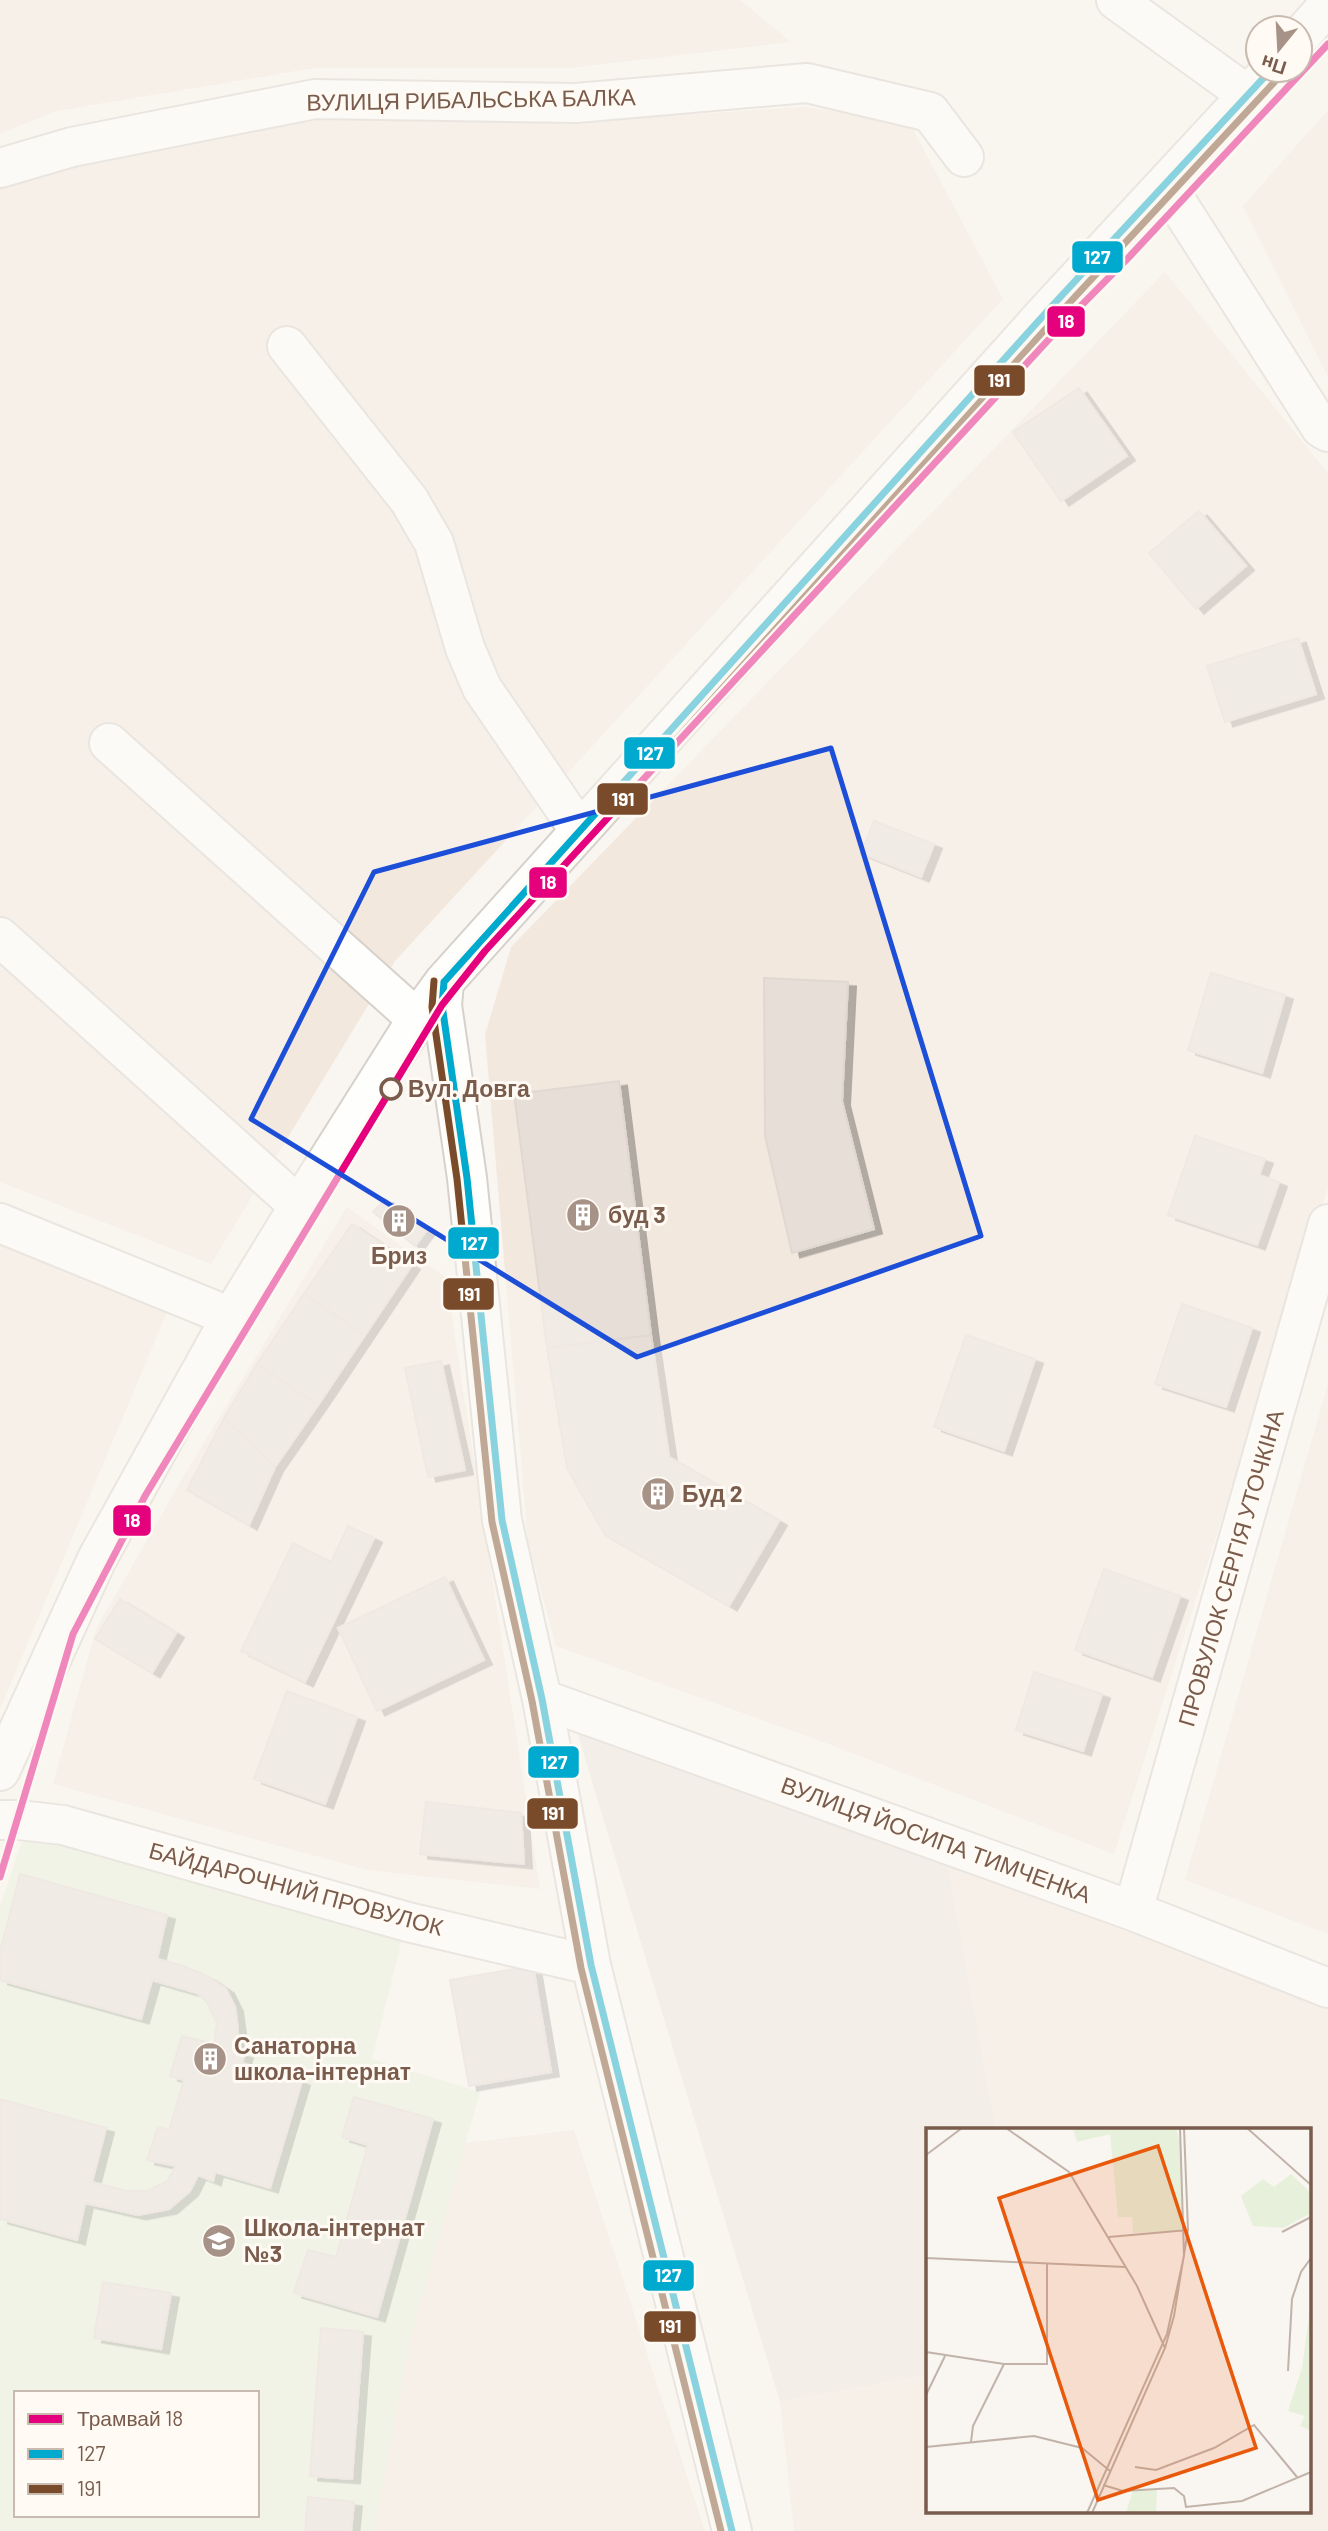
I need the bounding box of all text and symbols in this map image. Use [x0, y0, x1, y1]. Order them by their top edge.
north arrow [1244, 14, 1314, 84]
text: Пн [1258, 51, 1289, 80]
street label: ВУЛИЦЯ РИБАЛЬСЬКА БАЛКА [306, 82, 637, 116]
line badge: 127 [1071, 240, 1124, 274]
text: 127 [1084, 245, 1111, 268]
line badge: 18 [1046, 305, 1086, 338]
text: 18 [1057, 309, 1075, 332]
line badge: 191 [973, 364, 1026, 397]
text: 191 [987, 368, 1011, 391]
line badge: 127 [623, 736, 676, 770]
text: 127 [637, 741, 664, 764]
line badge: 191 [596, 782, 649, 816]
text: 191 [611, 787, 635, 810]
line badge: 18 [528, 866, 568, 899]
text: 18 [539, 870, 557, 893]
place label: Вул. Довга [408, 1074, 530, 1102]
marker: Вул. Довга [380, 1078, 402, 1100]
building icon: буд 3 [564, 1196, 602, 1234]
place label: буд 3 [608, 1200, 666, 1228]
building icon: Бриз [380, 1202, 418, 1240]
line badge: 127 [447, 1226, 500, 1260]
text: 127 [461, 1231, 488, 1254]
place label: Бриз [371, 1241, 427, 1269]
line badge: 191 [442, 1277, 495, 1311]
text: 191 [457, 1282, 481, 1305]
street label: ПРОВУЛОК СЕРГІЯ УТОЧКІНА [1171, 1406, 1289, 1729]
building icon: Буд 2 [639, 1475, 677, 1513]
place label: Буд 2 [682, 1479, 743, 1507]
line badge: 18 [112, 1504, 152, 1537]
text: 18 [123, 1508, 141, 1531]
line badge: 127 [527, 1745, 580, 1779]
text: 127 [541, 1750, 568, 1773]
street label: ВУЛИЦЯ ЙОСИПА ТИМЧЕНКА [778, 1770, 1096, 1908]
line badge: 191 [526, 1797, 579, 1830]
text: 191 [541, 1801, 565, 1824]
street label: БАЙДАРОЧНИЙ ПРОВУЛОК [146, 1835, 447, 1941]
place label: Санаторна школа-інтернат [234, 2031, 411, 2085]
building icon: Санаторна школа-інтернат [191, 2040, 229, 2078]
inset map [926, 2128, 1310, 2514]
place label: Школа-інтернат №3 [244, 2213, 425, 2267]
school or university icon: Школа-інтернат №3 [200, 2222, 238, 2260]
line badge: 127 [642, 2259, 695, 2292]
text: 127 [655, 2263, 682, 2286]
line badge: 191 [643, 2310, 697, 2343]
text: 191 [658, 2314, 682, 2337]
legend [14, 2391, 259, 2517]
text: Трамвай 18 [77, 2405, 183, 2430]
text: 127 [77, 2440, 106, 2465]
text: 191 [77, 2475, 102, 2500]

